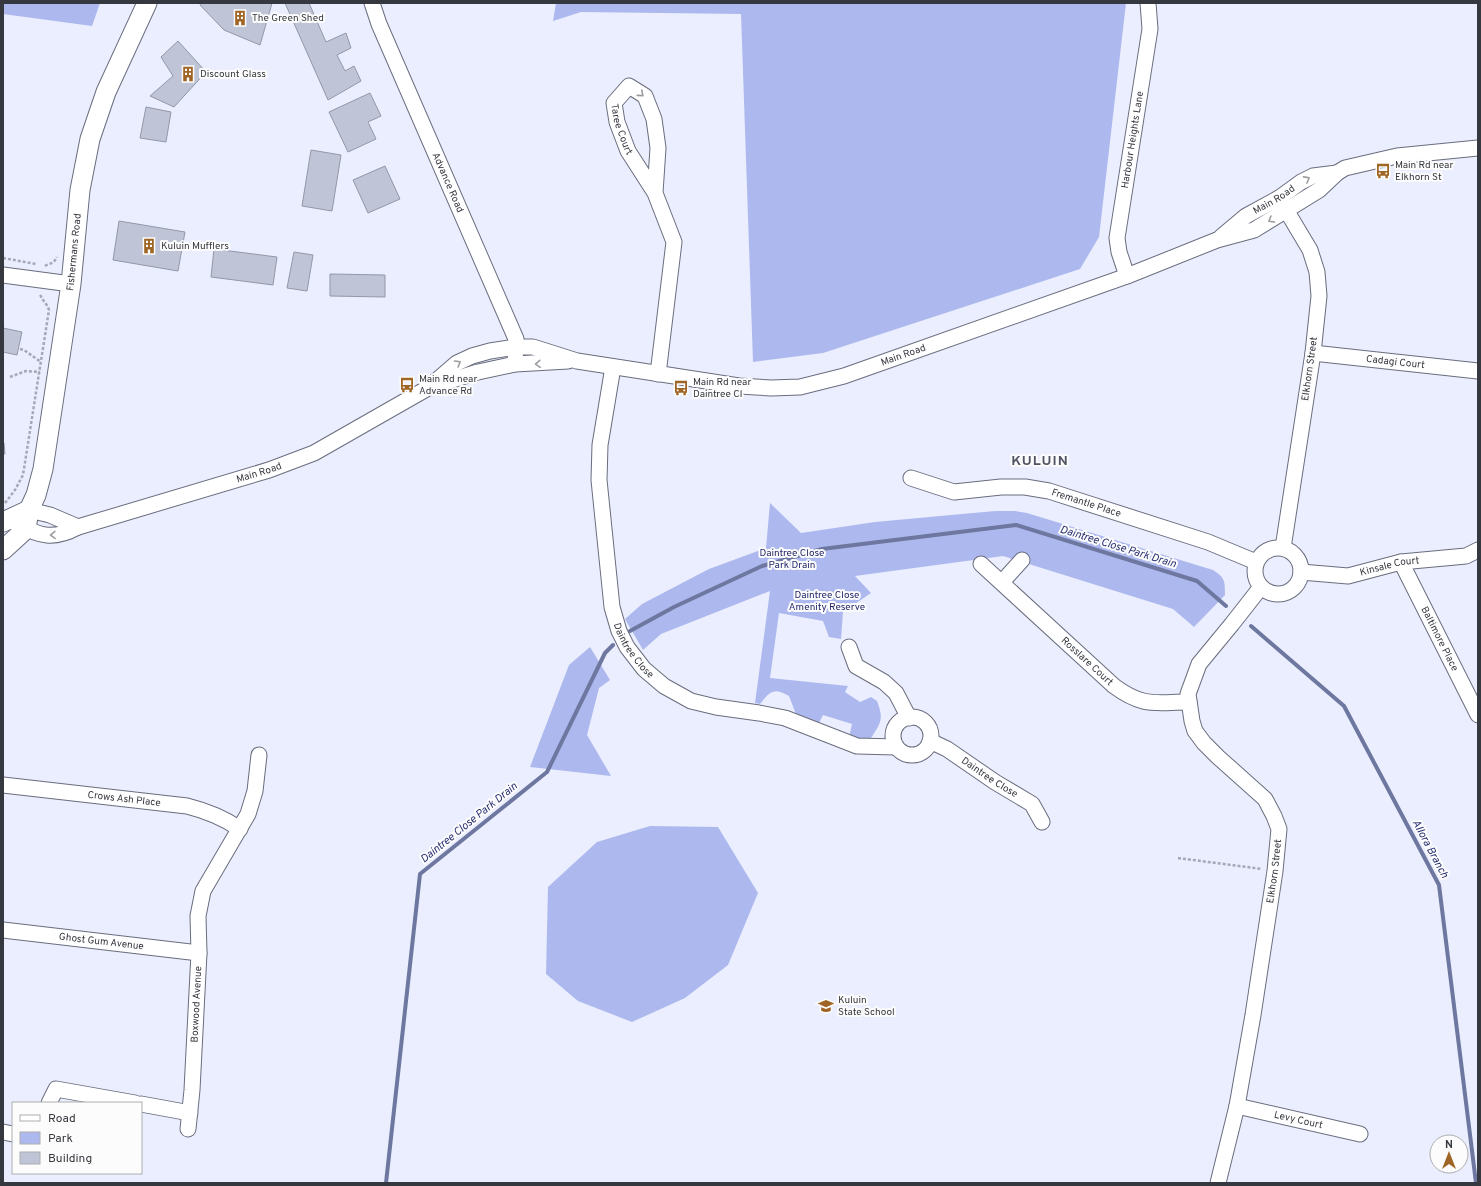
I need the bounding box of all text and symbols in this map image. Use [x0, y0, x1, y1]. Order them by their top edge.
building icon: The Green Shed [231, 9, 249, 27]
place label: The Green Shed [252, 12, 324, 25]
building icon: Discount Glass [179, 65, 197, 83]
place label: Discount Glass [200, 68, 266, 81]
one-way arrow [636, 90, 643, 97]
street label: Harbour Heights Lane [1118, 90, 1147, 189]
street label: Taree Court [608, 103, 636, 158]
street label: Advance Road [429, 150, 467, 215]
place label: Main Rd near Elkhorn St [1395, 159, 1453, 184]
bus stop icon: Main Rd near Elkhorn St [1374, 162, 1392, 180]
one-way arrow [1302, 177, 1310, 184]
street label: Main Road [1251, 182, 1297, 217]
street label: Fishermans Road [64, 213, 84, 292]
one-way arrow [1268, 215, 1275, 222]
building icon: Kuluin Mufflers [140, 237, 158, 255]
place label: Kuluin Mufflers [161, 240, 229, 253]
street label: Elkhorn Street [1299, 336, 1321, 402]
street label: Main Road [879, 341, 928, 369]
street label: Cadagi Court [1365, 352, 1426, 372]
one-way arrow [535, 359, 541, 368]
one-way arrow [454, 361, 461, 368]
place label: Main Rd near Advance Rd [419, 373, 477, 398]
bus stop icon: Main Rd near Advance Rd [398, 376, 416, 394]
place label: Main Rd near Daintree Cl [693, 376, 751, 401]
bus stop icon: Main Rd near Daintree Cl [672, 379, 690, 397]
district label: KULUIN [1011, 453, 1069, 470]
street label: Main Road [235, 459, 283, 486]
street label: Fremantle Place [1050, 486, 1123, 520]
water label: Daintree Close Park Drain [1058, 523, 1178, 571]
one-way arrow [49, 531, 55, 539]
park label: Daintree Close Park Drain [760, 547, 824, 572]
street label: Kinsale Court [1358, 554, 1420, 579]
park label: Daintree Close Amenity Reserve [789, 589, 865, 614]
street label: Baltimore Place [1418, 604, 1461, 673]
street label: Daintree Close [610, 621, 657, 681]
street label: Rosslare Court [1058, 634, 1116, 689]
street label: Daintree Close [959, 754, 1020, 801]
water label: Daintree Close Park Drain [418, 780, 520, 866]
street label: Crows Ash Place [87, 788, 162, 809]
water label: Allora Branch [1409, 817, 1451, 881]
street label: Elkhorn Street [1264, 838, 1285, 904]
street label: Ghost Gum Avenue [58, 930, 144, 953]
street label: Boxwood Avenue [188, 966, 205, 1043]
place label: Kuluin State School [838, 994, 895, 1019]
school or university icon: Kuluin State School [817, 997, 835, 1015]
legend [12, 1102, 142, 1174]
street label: Levy Court [1273, 1108, 1324, 1132]
text: Road [48, 1111, 76, 1127]
text: Park [48, 1131, 73, 1147]
north arrow [1429, 1134, 1469, 1174]
text: N [1445, 1138, 1453, 1152]
text: Building [48, 1151, 92, 1167]

